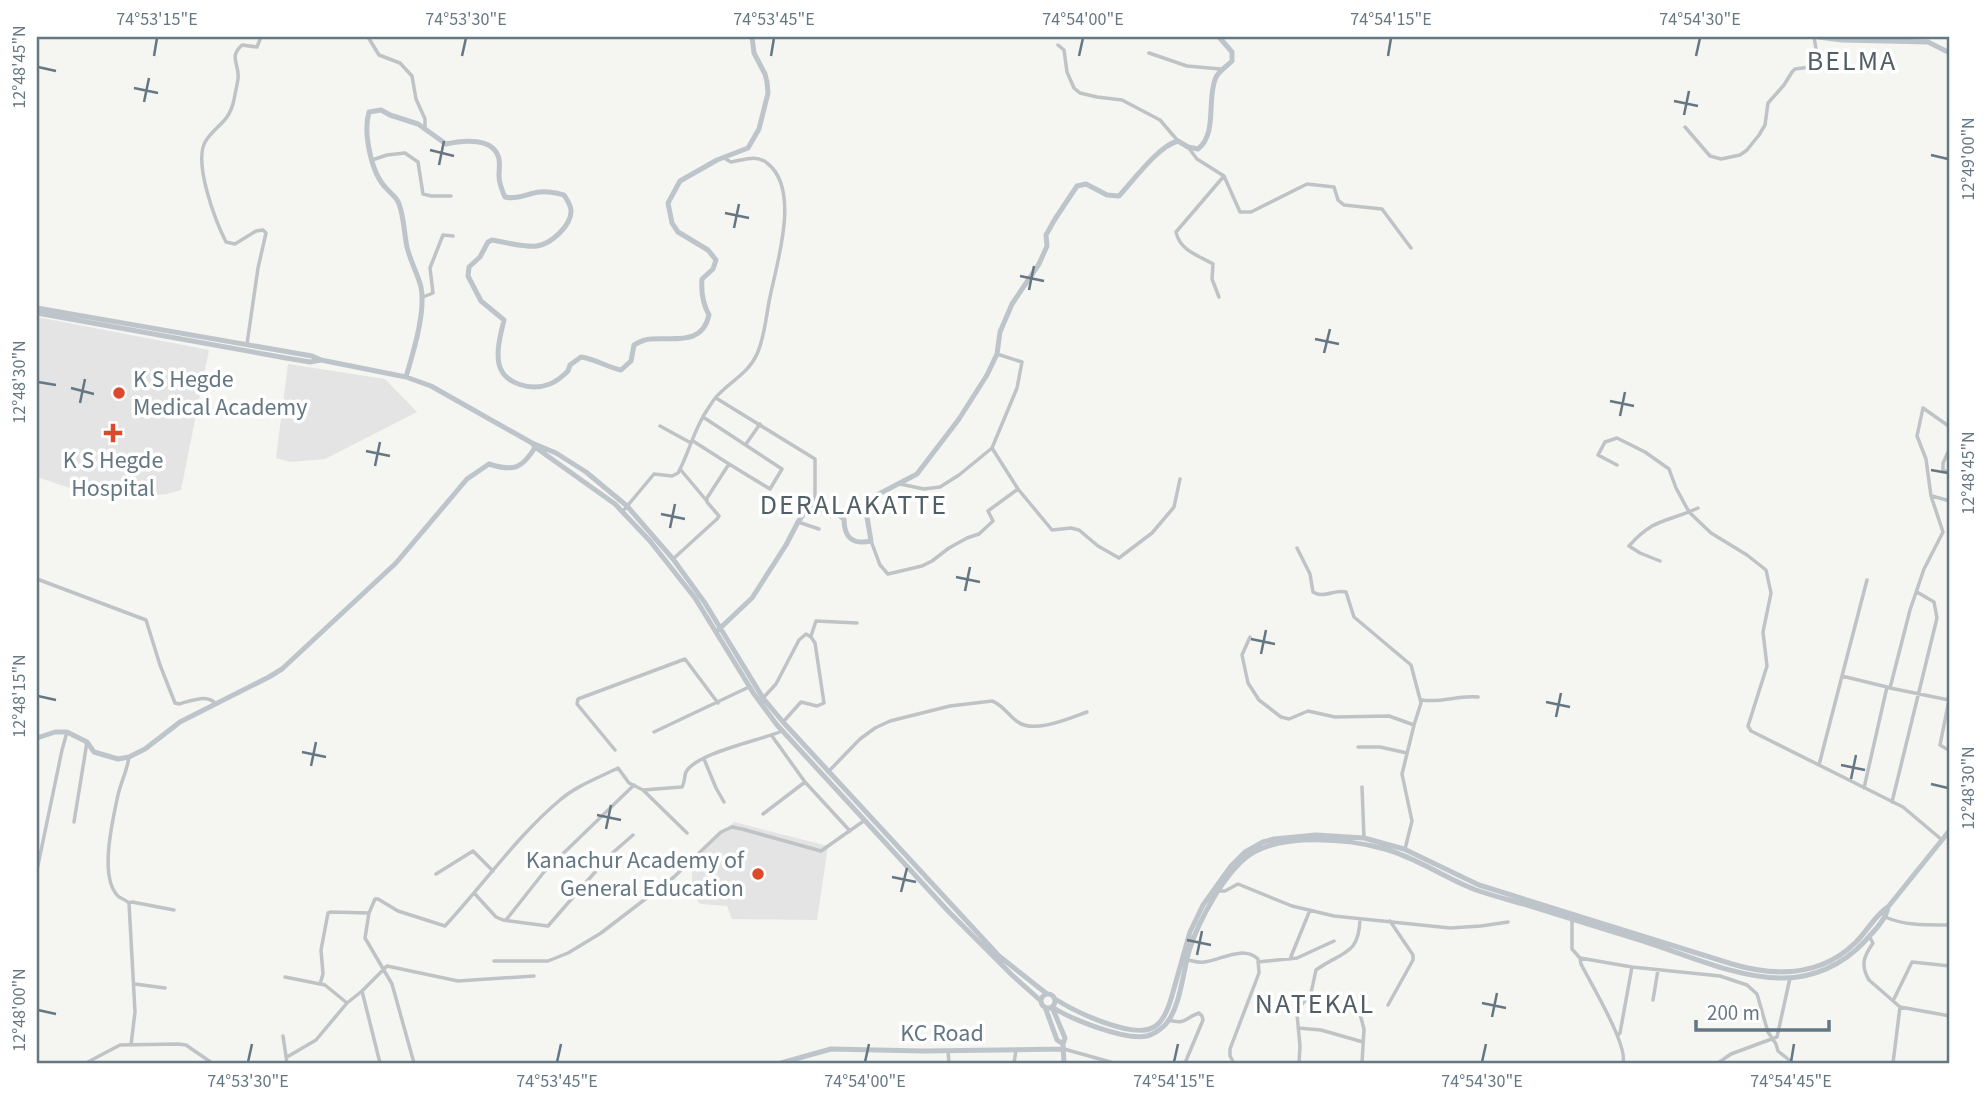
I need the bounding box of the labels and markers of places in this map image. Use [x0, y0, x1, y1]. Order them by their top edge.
place label: K S Hegde Medical Academy [133, 362, 307, 425]
marker: K S Hegde Medical Academy [111, 385, 127, 401]
marker: K S Hegde Hospital [103, 423, 123, 443]
place label: K S Hegde Hospital [63, 443, 163, 506]
place label: Kanachur Academy of General Education [526, 843, 745, 906]
marker: Kanachur Academy of General Education [750, 866, 766, 882]

